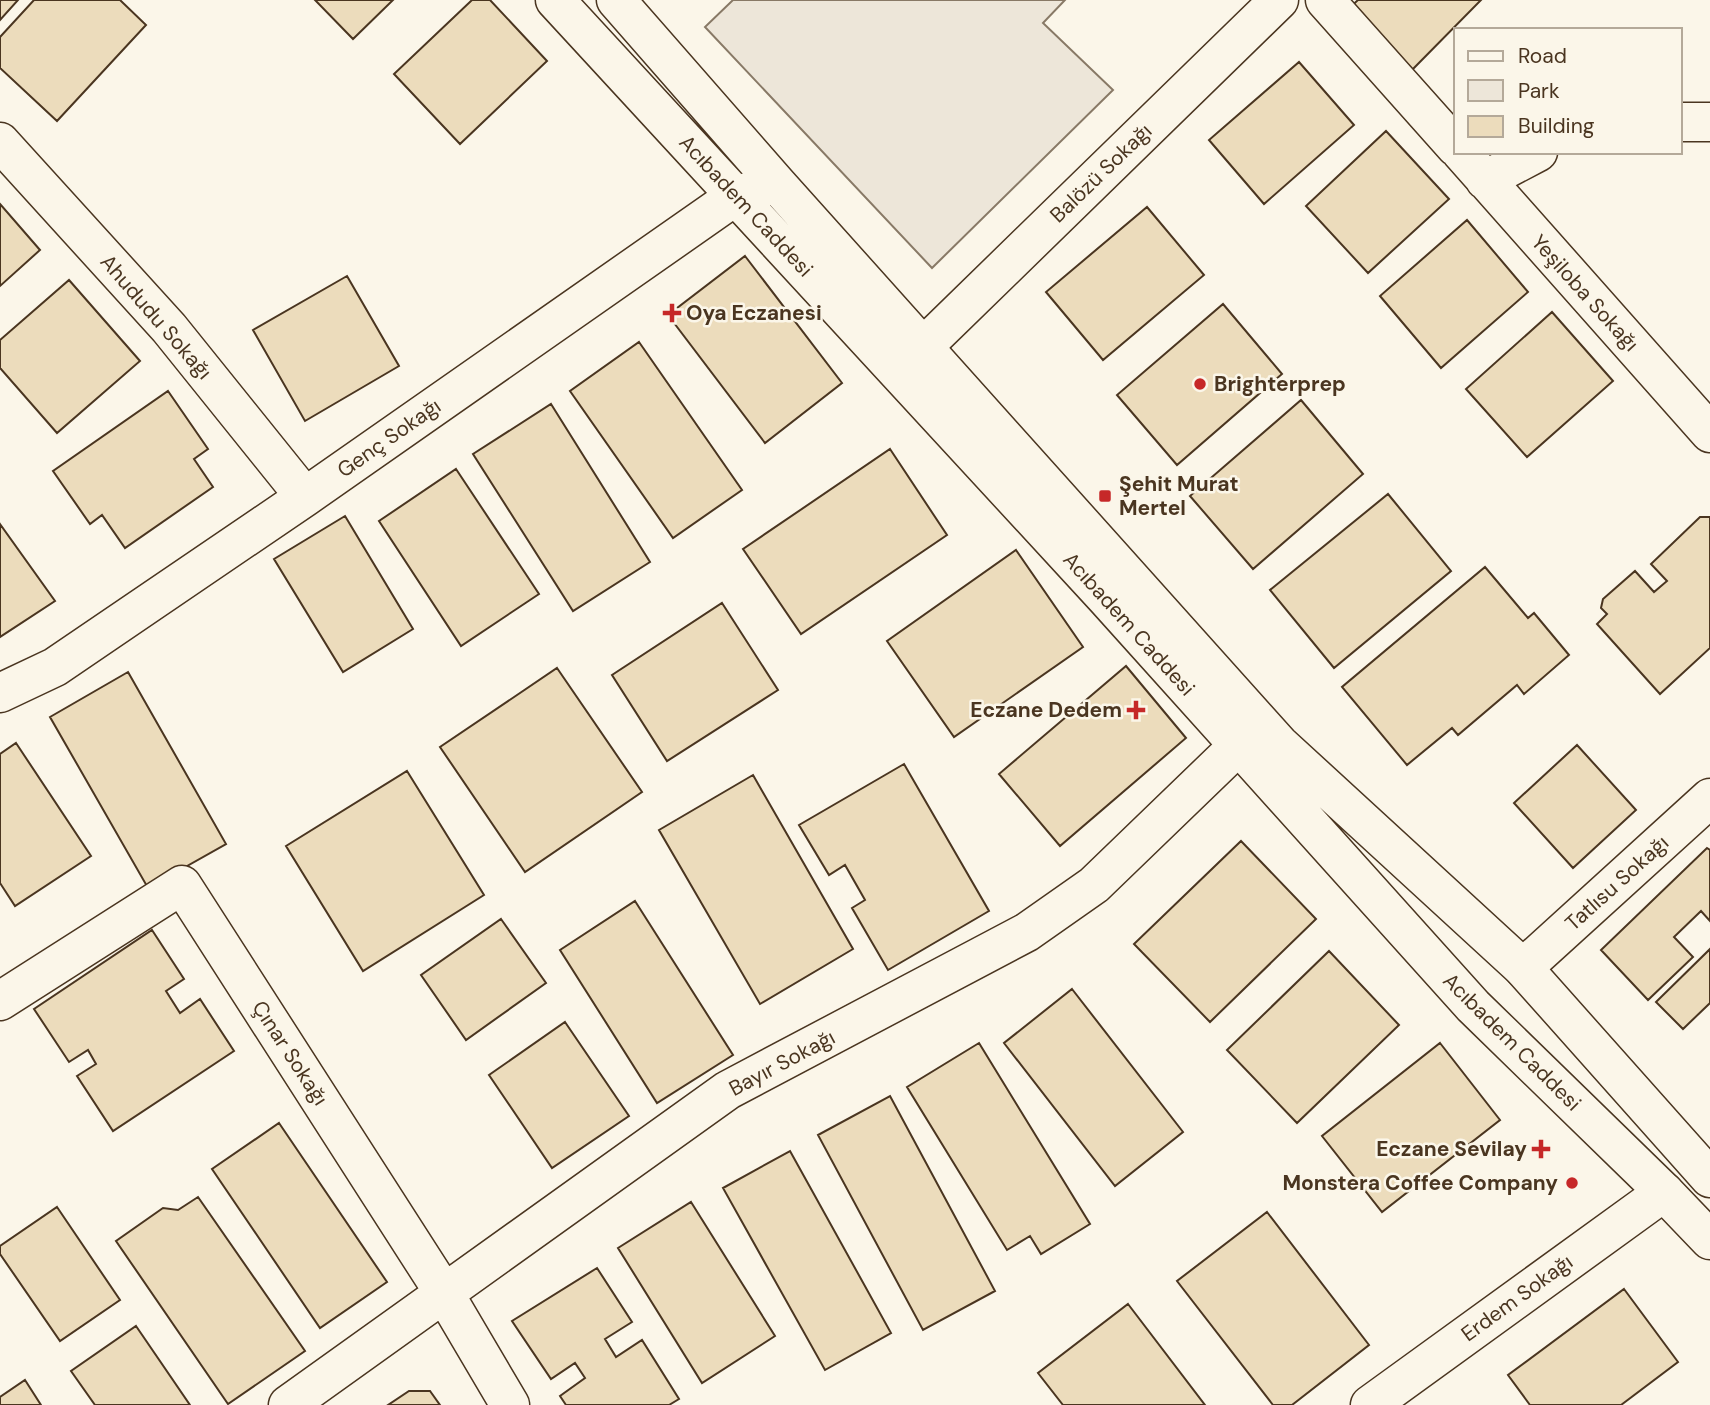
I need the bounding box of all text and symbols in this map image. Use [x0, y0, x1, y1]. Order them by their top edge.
legend [1454, 28, 1682, 154]
text: Road [1518, 42, 1567, 70]
text: Park [1518, 77, 1560, 105]
text: Building [1518, 112, 1595, 140]
street label: Balözü Sokağı [1044, 117, 1158, 229]
street label: Acıbadem Caddesi [673, 129, 819, 283]
street label: Yeşiloba Sokağı [1525, 229, 1645, 357]
street label: Ahududu Sokağı [94, 249, 218, 385]
place label: Oya Eczanesi [686, 299, 822, 327]
marker: Oya Eczanesi [664, 305, 680, 321]
place label: Brighterprep [1214, 370, 1346, 398]
marker: Brighterprep [1192, 376, 1208, 392]
street label: Genç Sokağı [332, 392, 446, 484]
place label: Şehit Murat Mertel [1119, 470, 1239, 522]
marker: Şehit Murat Mertel [1097, 488, 1113, 504]
street label: Acıbadem Caddesi [1057, 546, 1201, 702]
place label: Eczane Dedem [970, 696, 1122, 724]
marker: Eczane Dedem [1128, 702, 1144, 718]
street label: Tatlısu Sokağı [1559, 829, 1675, 937]
street label: Acıbadem Caddesi [1437, 967, 1587, 1117]
street label: Çınar Sokağı [246, 995, 334, 1111]
street label: Bayır Sokağı [724, 1023, 840, 1103]
place label: Eczane Sevilay [1376, 1135, 1527, 1163]
marker: Eczane Sevilay [1533, 1141, 1549, 1157]
place label: Monstera Coffee Company [1282, 1169, 1558, 1197]
marker: Monstera Coffee Company [1564, 1175, 1580, 1191]
street label: Erdem Sokağı [1456, 1248, 1578, 1348]

